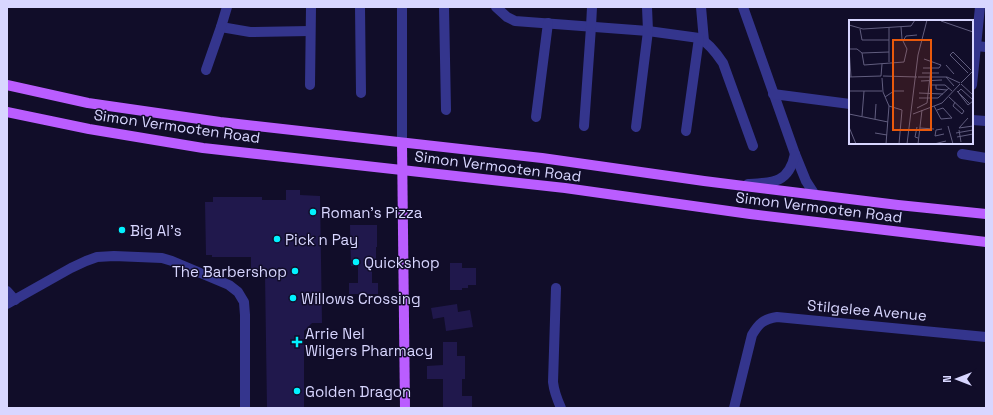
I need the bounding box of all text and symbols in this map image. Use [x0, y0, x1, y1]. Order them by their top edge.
inset map [849, 20, 973, 144]
street label: Simon Vermooten Road [93, 105, 261, 147]
street label: Simon Vermooten Road [414, 146, 582, 186]
street label: Simon Vermooten Road [735, 187, 903, 227]
place label: Roman's Pizza [321, 203, 423, 222]
marker: Roman's Pizza [308, 207, 318, 217]
place label: Big Al's [130, 221, 182, 240]
marker: Big Al's [117, 225, 127, 235]
place label: Pick n Pay [285, 230, 358, 249]
marker: Pick n Pay [272, 234, 282, 244]
place label: Quickshop [364, 253, 440, 272]
marker: Quickshop [351, 257, 361, 267]
place label: The Barbershop [172, 262, 287, 281]
marker: The Barbershop [290, 266, 300, 276]
place label: Willows Crossing [301, 289, 421, 308]
marker: Willows Crossing [288, 293, 298, 303]
street label: Stilgelee Avenue [806, 295, 928, 325]
place label: Arrie Nel Wilgers Pharmacy [305, 324, 433, 360]
marker: Arrie Nel Wilgers Pharmacy [292, 337, 302, 347]
north arrow [937, 359, 977, 399]
text: N [940, 375, 954, 383]
place label: Golden Dragon [305, 382, 411, 401]
marker: Golden Dragon [292, 386, 302, 396]

